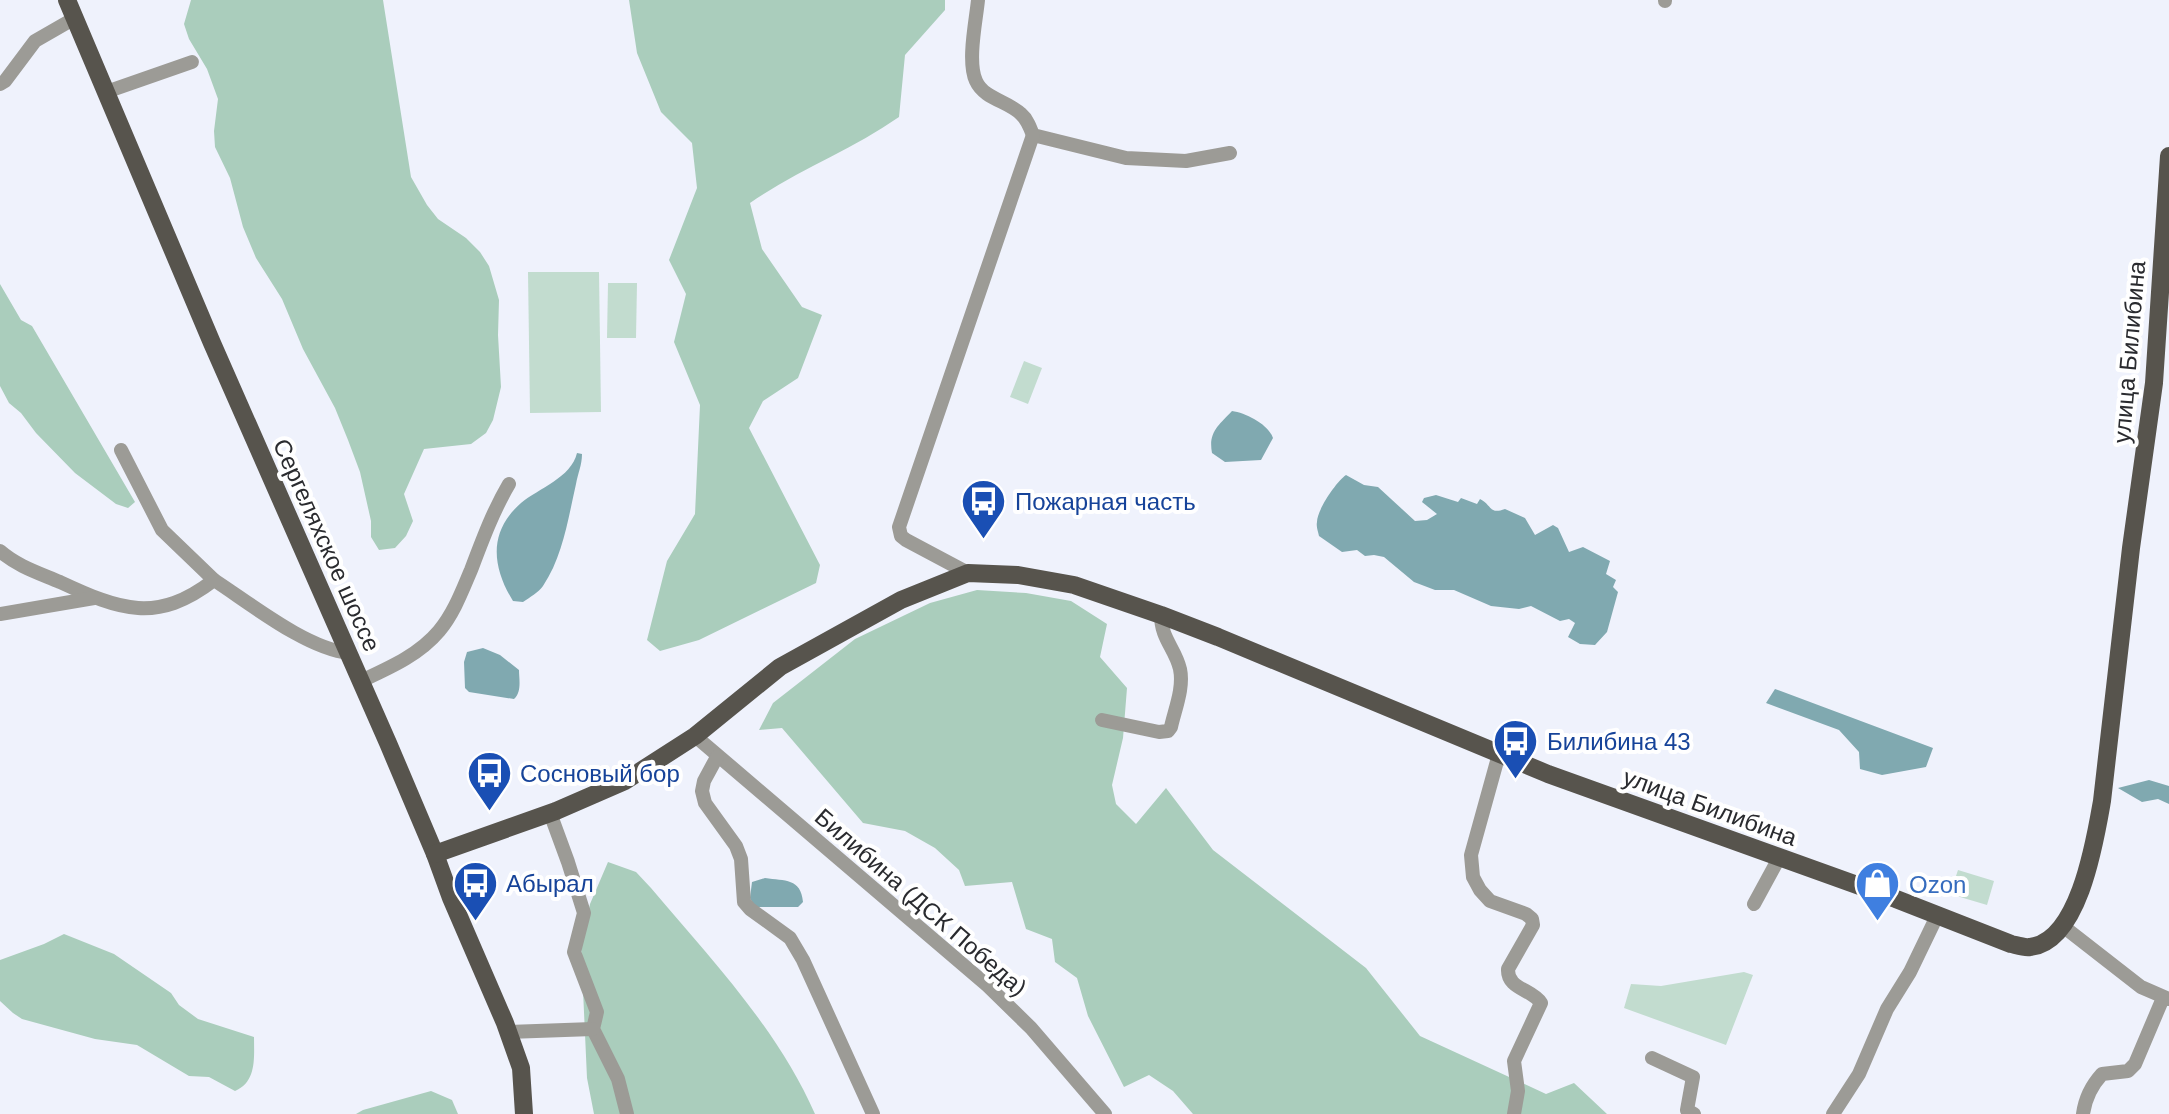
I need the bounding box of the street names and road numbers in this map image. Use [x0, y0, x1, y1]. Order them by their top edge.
street label: улица Билибина [2108, 259, 2150, 444]
street label: Сергеляхское шоссе [268, 435, 386, 655]
street label: улица Билибина [1619, 763, 1801, 851]
street label: Билибина (ДСК Победа) [810, 803, 1032, 1001]

